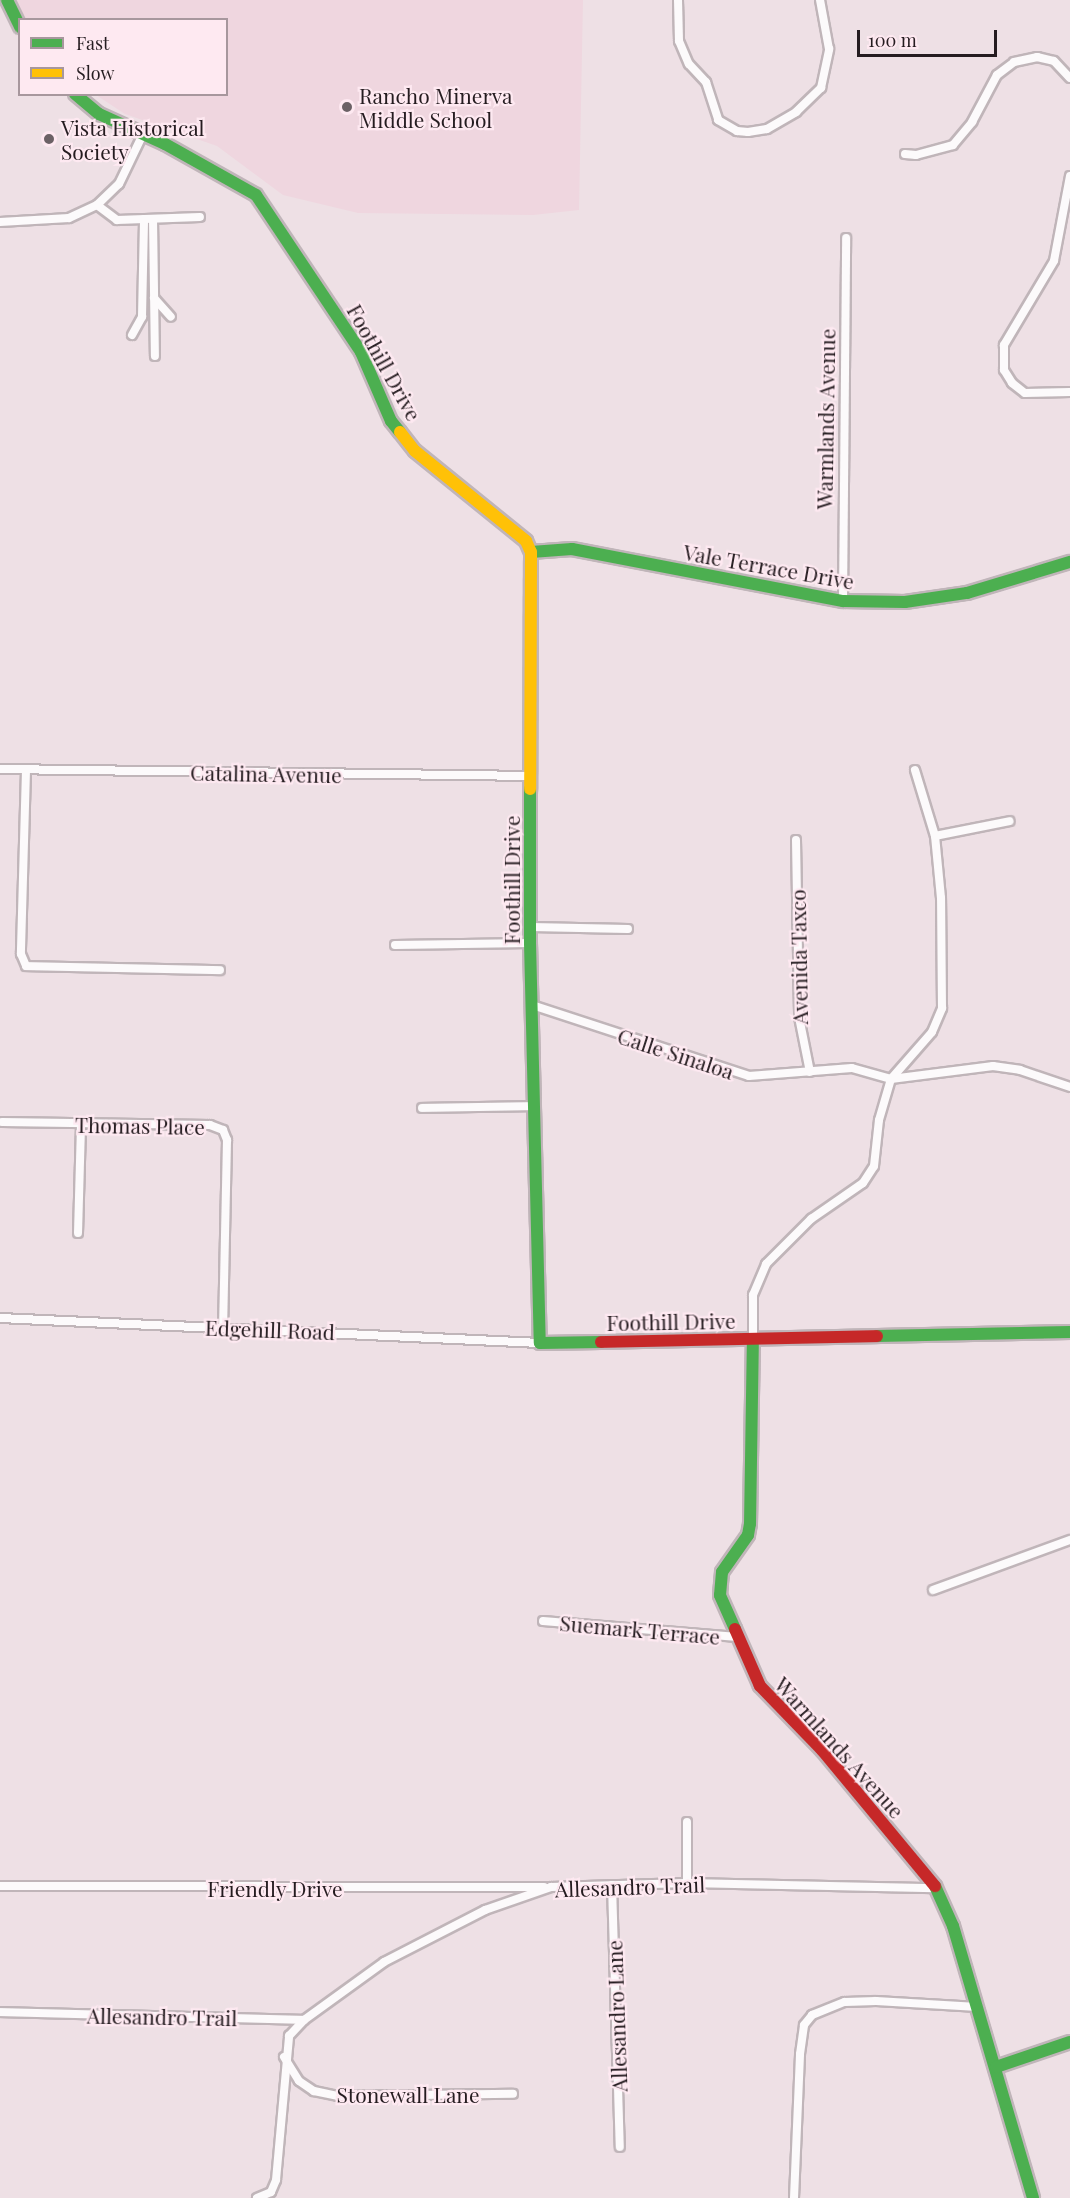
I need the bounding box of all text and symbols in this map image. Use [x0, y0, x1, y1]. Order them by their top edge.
legend [18, 18, 228, 96]
scale bar [860, 18, 1000, 56]
text: 100 m [868, 28, 917, 52]
text: Fast [76, 31, 109, 55]
text: Slow [76, 61, 114, 85]
place label: Rancho Minerva Middle School [359, 82, 512, 132]
marker: Rancho Minerva Middle School [340, 100, 354, 114]
place label: Vista Historical Society [61, 114, 205, 164]
marker: Vista Historical Society [42, 132, 56, 146]
street label: Foothill Drive [343, 299, 427, 425]
street label: Warmlands Avenue [811, 328, 839, 510]
street label: Vale Terrace Drive [681, 539, 857, 593]
street label: Catalina Avenue [190, 759, 342, 787]
street label: Foothill Drive [498, 815, 524, 945]
street label: Avenida Taxco [784, 889, 812, 1025]
street label: Calle Sinaloa [615, 1022, 737, 1084]
street label: Thomas Place [75, 1111, 205, 1139]
street label: Foothill Drive [606, 1307, 736, 1335]
street label: Edgehill Road [205, 1314, 335, 1344]
street label: Suemark Terrace [558, 1609, 722, 1649]
street label: Warmlands Avenue [770, 1671, 910, 1823]
street label: Allesandro Trail [554, 1871, 706, 1901]
street label: Friendly Drive [207, 1875, 343, 1901]
street label: Allesandro Lane [601, 1940, 631, 2092]
street label: Allesandro Trail [86, 2002, 238, 2030]
street label: Stonewall Lane [336, 2081, 480, 2107]

